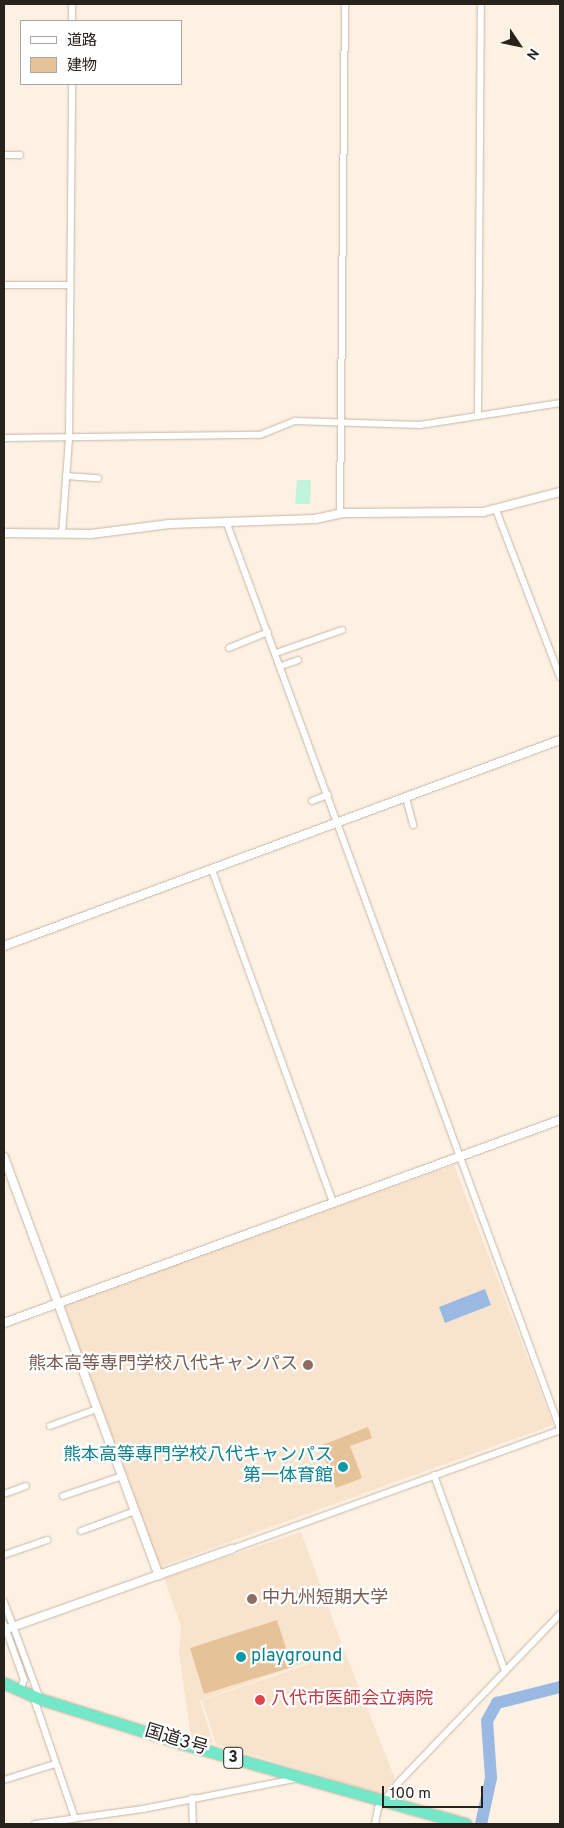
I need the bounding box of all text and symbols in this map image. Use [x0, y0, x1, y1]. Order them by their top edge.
legend [20, 20, 182, 85]
north arrow [494, 20, 544, 70]
text: 道路 [67, 32, 97, 51]
text: N [522, 45, 542, 63]
text: 建物 [67, 57, 97, 76]
place label: 熊本高等専門学校八代キャンパス [28, 1354, 298, 1376]
marker: 熊本高等専門学校八代キャンパス [302, 1359, 314, 1371]
place label: 熊本高等専門学校八代キャンパス 第一体育館 [63, 1446, 333, 1488]
marker: 熊本高等専門学校八代キャンパス 第一体育館 [337, 1461, 349, 1473]
place label: 中九州短期大学 [262, 1588, 388, 1610]
marker: 中九州短期大学 [246, 1593, 258, 1605]
place label: playground [251, 1646, 342, 1668]
marker: playground [235, 1651, 247, 1663]
place label: 八代市医師会立病院 [271, 1689, 433, 1711]
marker: 八代市医師会立病院 [253, 1693, 267, 1707]
street label: 国道3号 [142, 1721, 210, 1761]
road number: 3 [223, 1745, 243, 1772]
scale bar [384, 1776, 485, 1808]
text: 100 m [390, 1785, 431, 1804]

